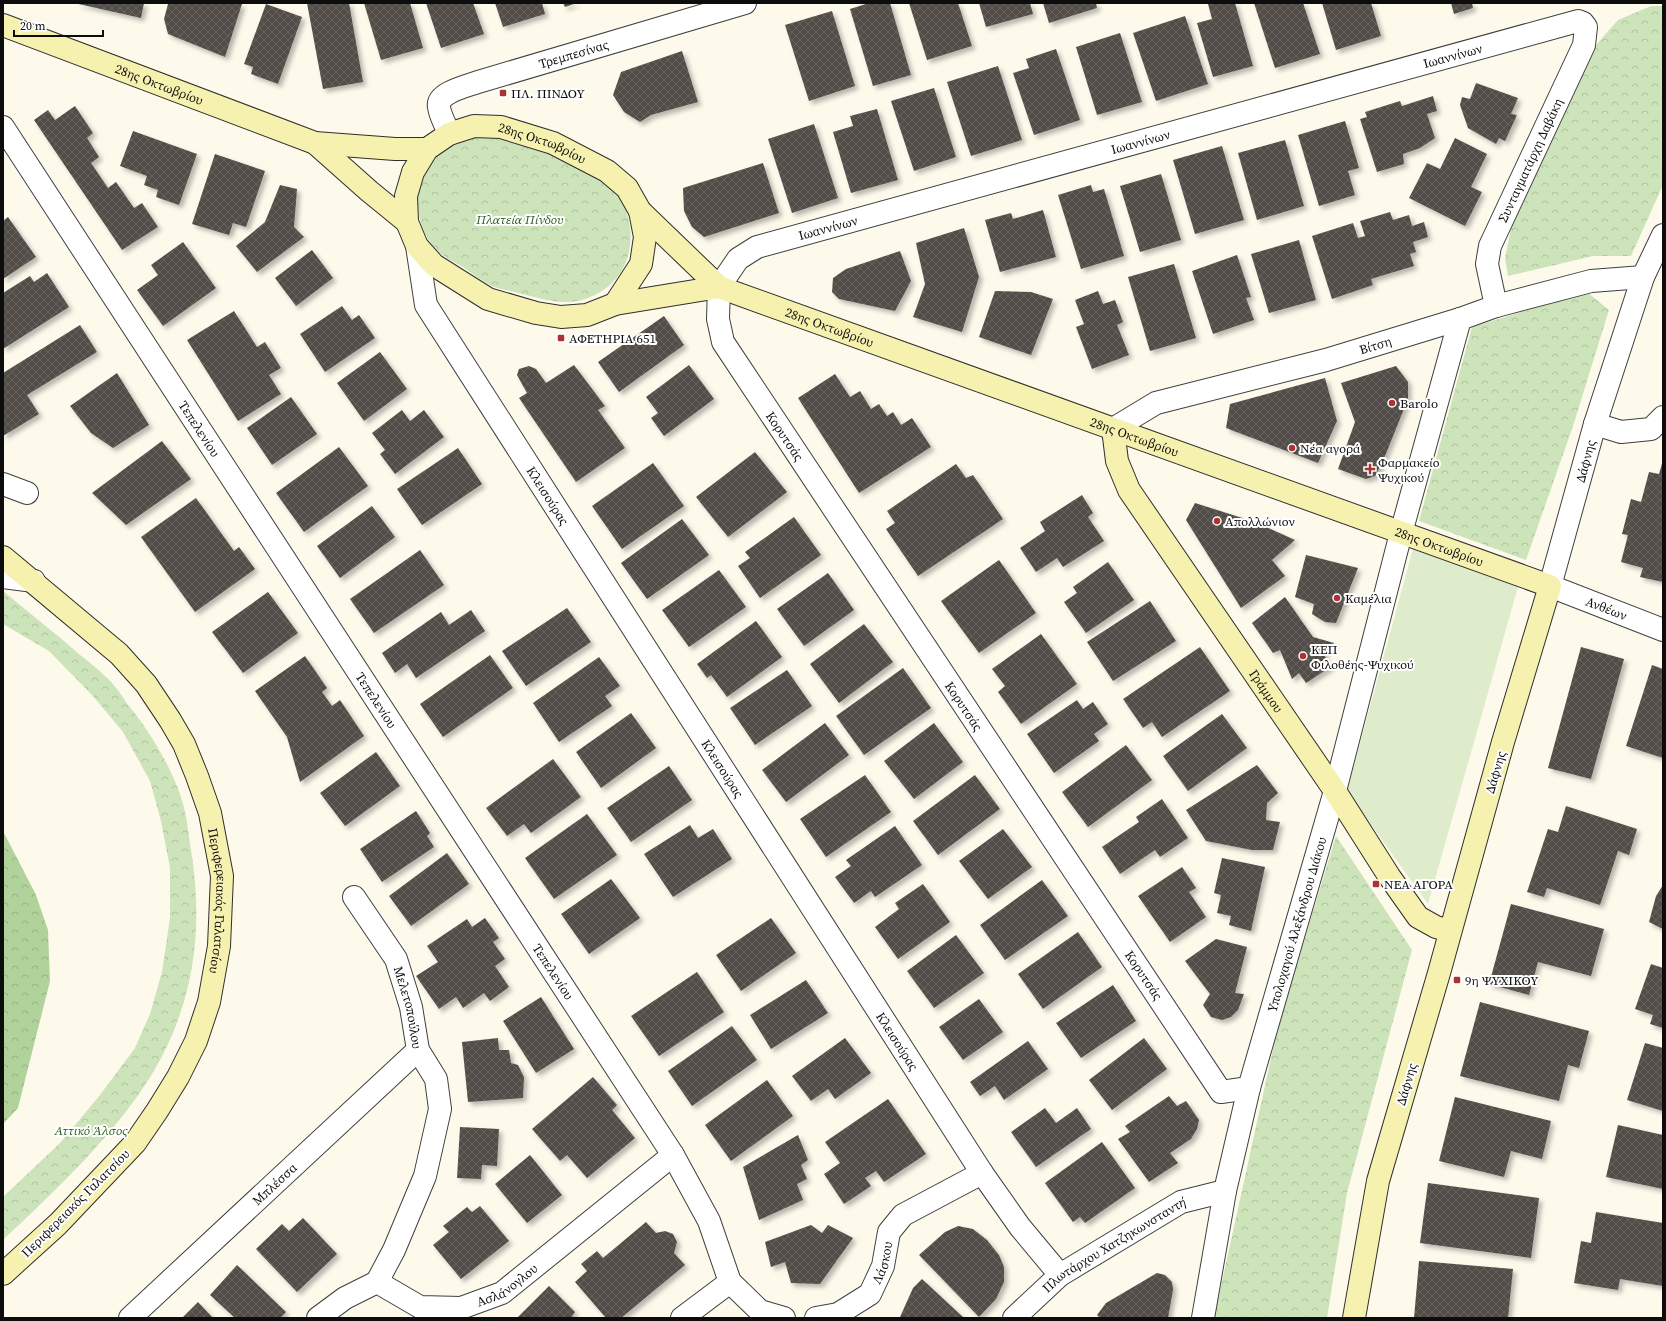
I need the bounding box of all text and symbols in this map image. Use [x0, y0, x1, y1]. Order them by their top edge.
scale bar [14, 12, 103, 38]
text: 20 m [20, 18, 46, 34]
street label: Τρεμπεσίνας [537, 36, 611, 73]
street label: Ιωαννίνων [1421, 40, 1484, 72]
street label: 28ης Οκτωβρίου [113, 60, 206, 109]
place label: ΠΛ. ΠΙΝΔΟΥ [511, 85, 585, 102]
marker: ΠΛ. ΠΙΝΔΟΥ [498, 88, 508, 98]
street label: Συνταγματάρχη Δαβάκη [1494, 96, 1567, 225]
street label: 28ης Οκτωβρίου [496, 119, 589, 168]
street label: Ιωαννίνων [1109, 126, 1172, 158]
park label: Πλατεία Πίνδου [475, 211, 564, 228]
street label: Ιωαννίνων [797, 212, 859, 244]
street label: 28ης Οκτωβρίου [783, 304, 876, 351]
place label: ΑΦΕΤΗΡΙΑ 651 [569, 330, 656, 347]
marker: ΑΦΕΤΗΡΙΑ 651 [556, 333, 566, 343]
street label: Βίτση [1357, 333, 1393, 358]
place label: Barolo [1400, 395, 1438, 412]
street label: Τεπελενίου [175, 398, 224, 460]
marker: Barolo [1387, 398, 1397, 408]
street label: Κορυτσάς [762, 408, 807, 464]
street label: 28ης Οκτωβρίου [1088, 413, 1181, 461]
street label: Δάφνης [1572, 438, 1599, 484]
place label: Νέα αγορά [1300, 440, 1360, 457]
marker: Νέα αγορά [1287, 443, 1297, 453]
place label: Φαρμακείο Ψυχικού [1378, 454, 1440, 486]
street label: Κλεισούρας [523, 463, 573, 528]
marker: Φαρμακείο Ψυχικού [1365, 464, 1375, 474]
place label: Απολλώνιον [1225, 513, 1295, 530]
marker: Απολλώνιον [1212, 516, 1222, 526]
street label: 28ης Οκτωβρίου [1393, 523, 1486, 570]
place label: Καμέλια [1345, 590, 1392, 607]
marker: Καμέλια [1332, 593, 1342, 603]
street label: Ανθέων [1583, 593, 1629, 624]
place label: ΚΕΠ Φιλοθέης-Ψυχικού [1311, 641, 1414, 673]
marker: ΚΕΠ Φιλοθέης-Ψυχικού [1298, 651, 1308, 661]
street label: Γράμμου [1245, 666, 1287, 716]
street label: Τεπελενίου [352, 669, 401, 732]
street label: Κορυτσάς [941, 678, 986, 734]
street label: Κλεισούρας [697, 736, 748, 801]
street label: Δάφνης [1481, 749, 1510, 795]
street label: Περιφερειακός Γαλατσίου [204, 827, 230, 975]
street label: Υπολοχαγού Αλεξάνδρου Διάκου [1263, 835, 1330, 1014]
place label: ΝΕΑ ΑΓΟΡΑ [1384, 876, 1453, 893]
marker: ΝΕΑ ΑΓΟΡΑ [1371, 879, 1381, 889]
street label: Τεπελενίου [529, 941, 577, 1003]
street label: Κορυτσάς [1121, 947, 1166, 1003]
street label: Μελετοπούλου [390, 964, 426, 1050]
place label: 9η ΨΥΧΙΚΟΥ [1465, 972, 1539, 989]
marker: 9η ΨΥΧΙΚΟΥ [1452, 975, 1462, 985]
street label: Κλεισούρας [872, 1009, 922, 1074]
street label: Δάφνης [1392, 1061, 1421, 1107]
park label: Αττικό Άλσος [54, 1122, 128, 1139]
street label: Περιφερειακός Γαλατσίου [18, 1145, 133, 1261]
street label: Μπλέσσα [249, 1159, 300, 1209]
street label: Πλωτάρχου Χατζηκωνσταντή [1039, 1193, 1188, 1297]
street label: Λάσκου [868, 1240, 896, 1287]
street label: Ασλάνογλου [474, 1260, 541, 1311]

